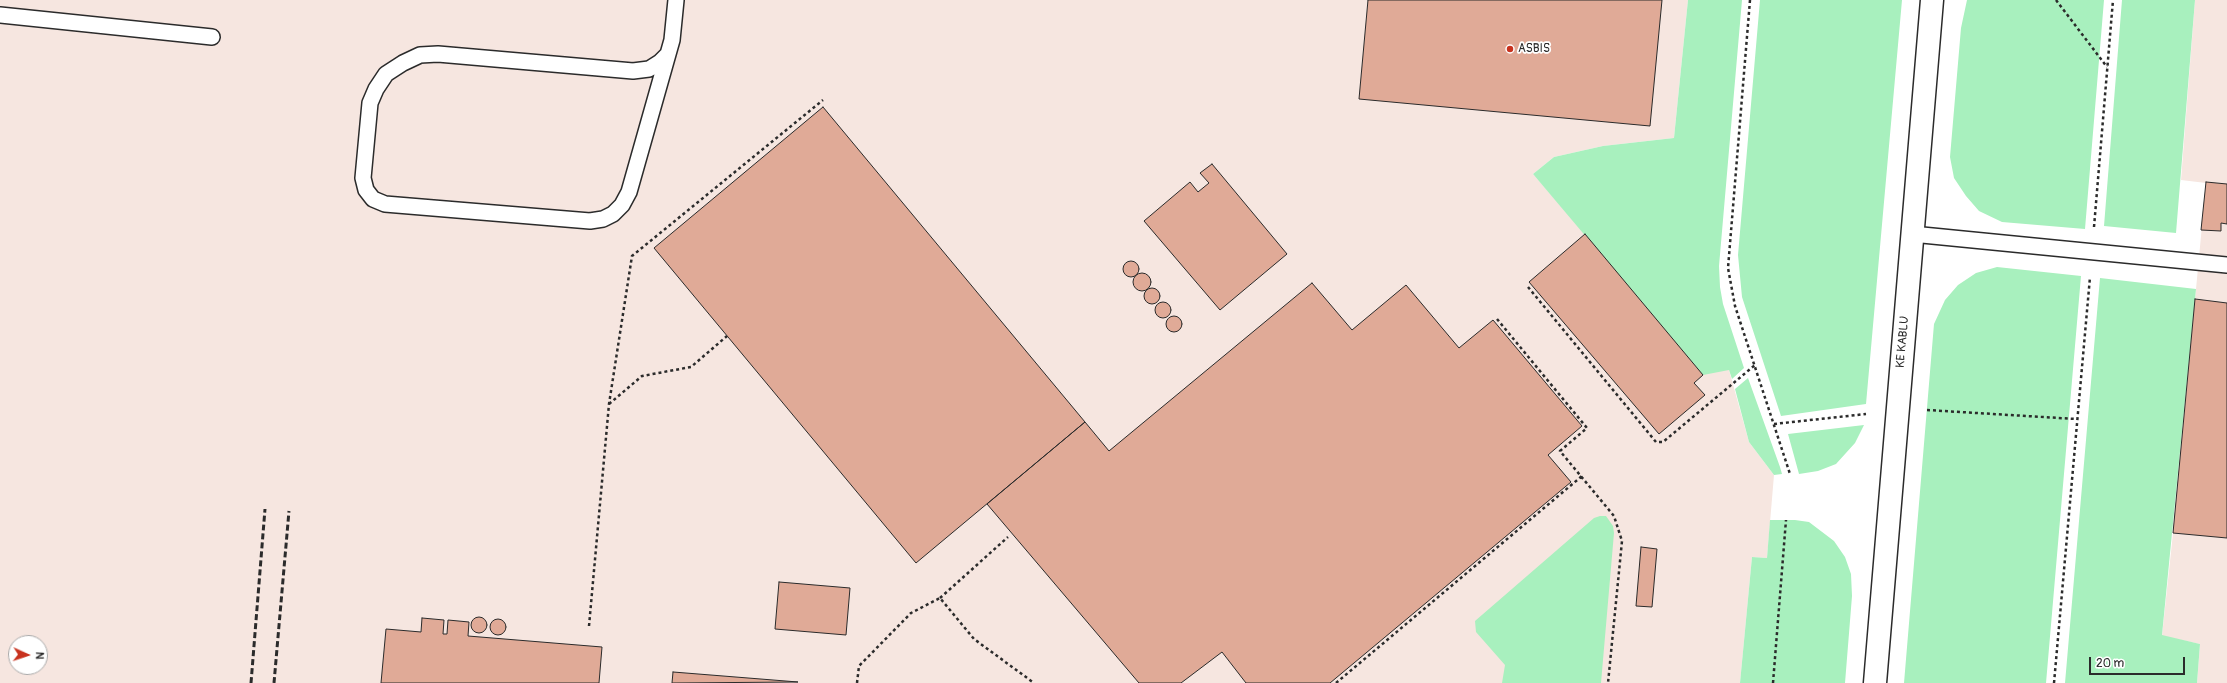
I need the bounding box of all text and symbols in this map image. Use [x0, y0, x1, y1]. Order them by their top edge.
place label: ASBIS [1518, 42, 1550, 56]
marker: ASBIS [1505, 44, 1515, 54]
street label: KE KABLU [1894, 315, 1912, 369]
north arrow [8, 635, 48, 675]
scale bar [2091, 649, 2187, 675]
text: N [33, 652, 46, 660]
text: 20 m [2096, 656, 2124, 671]

